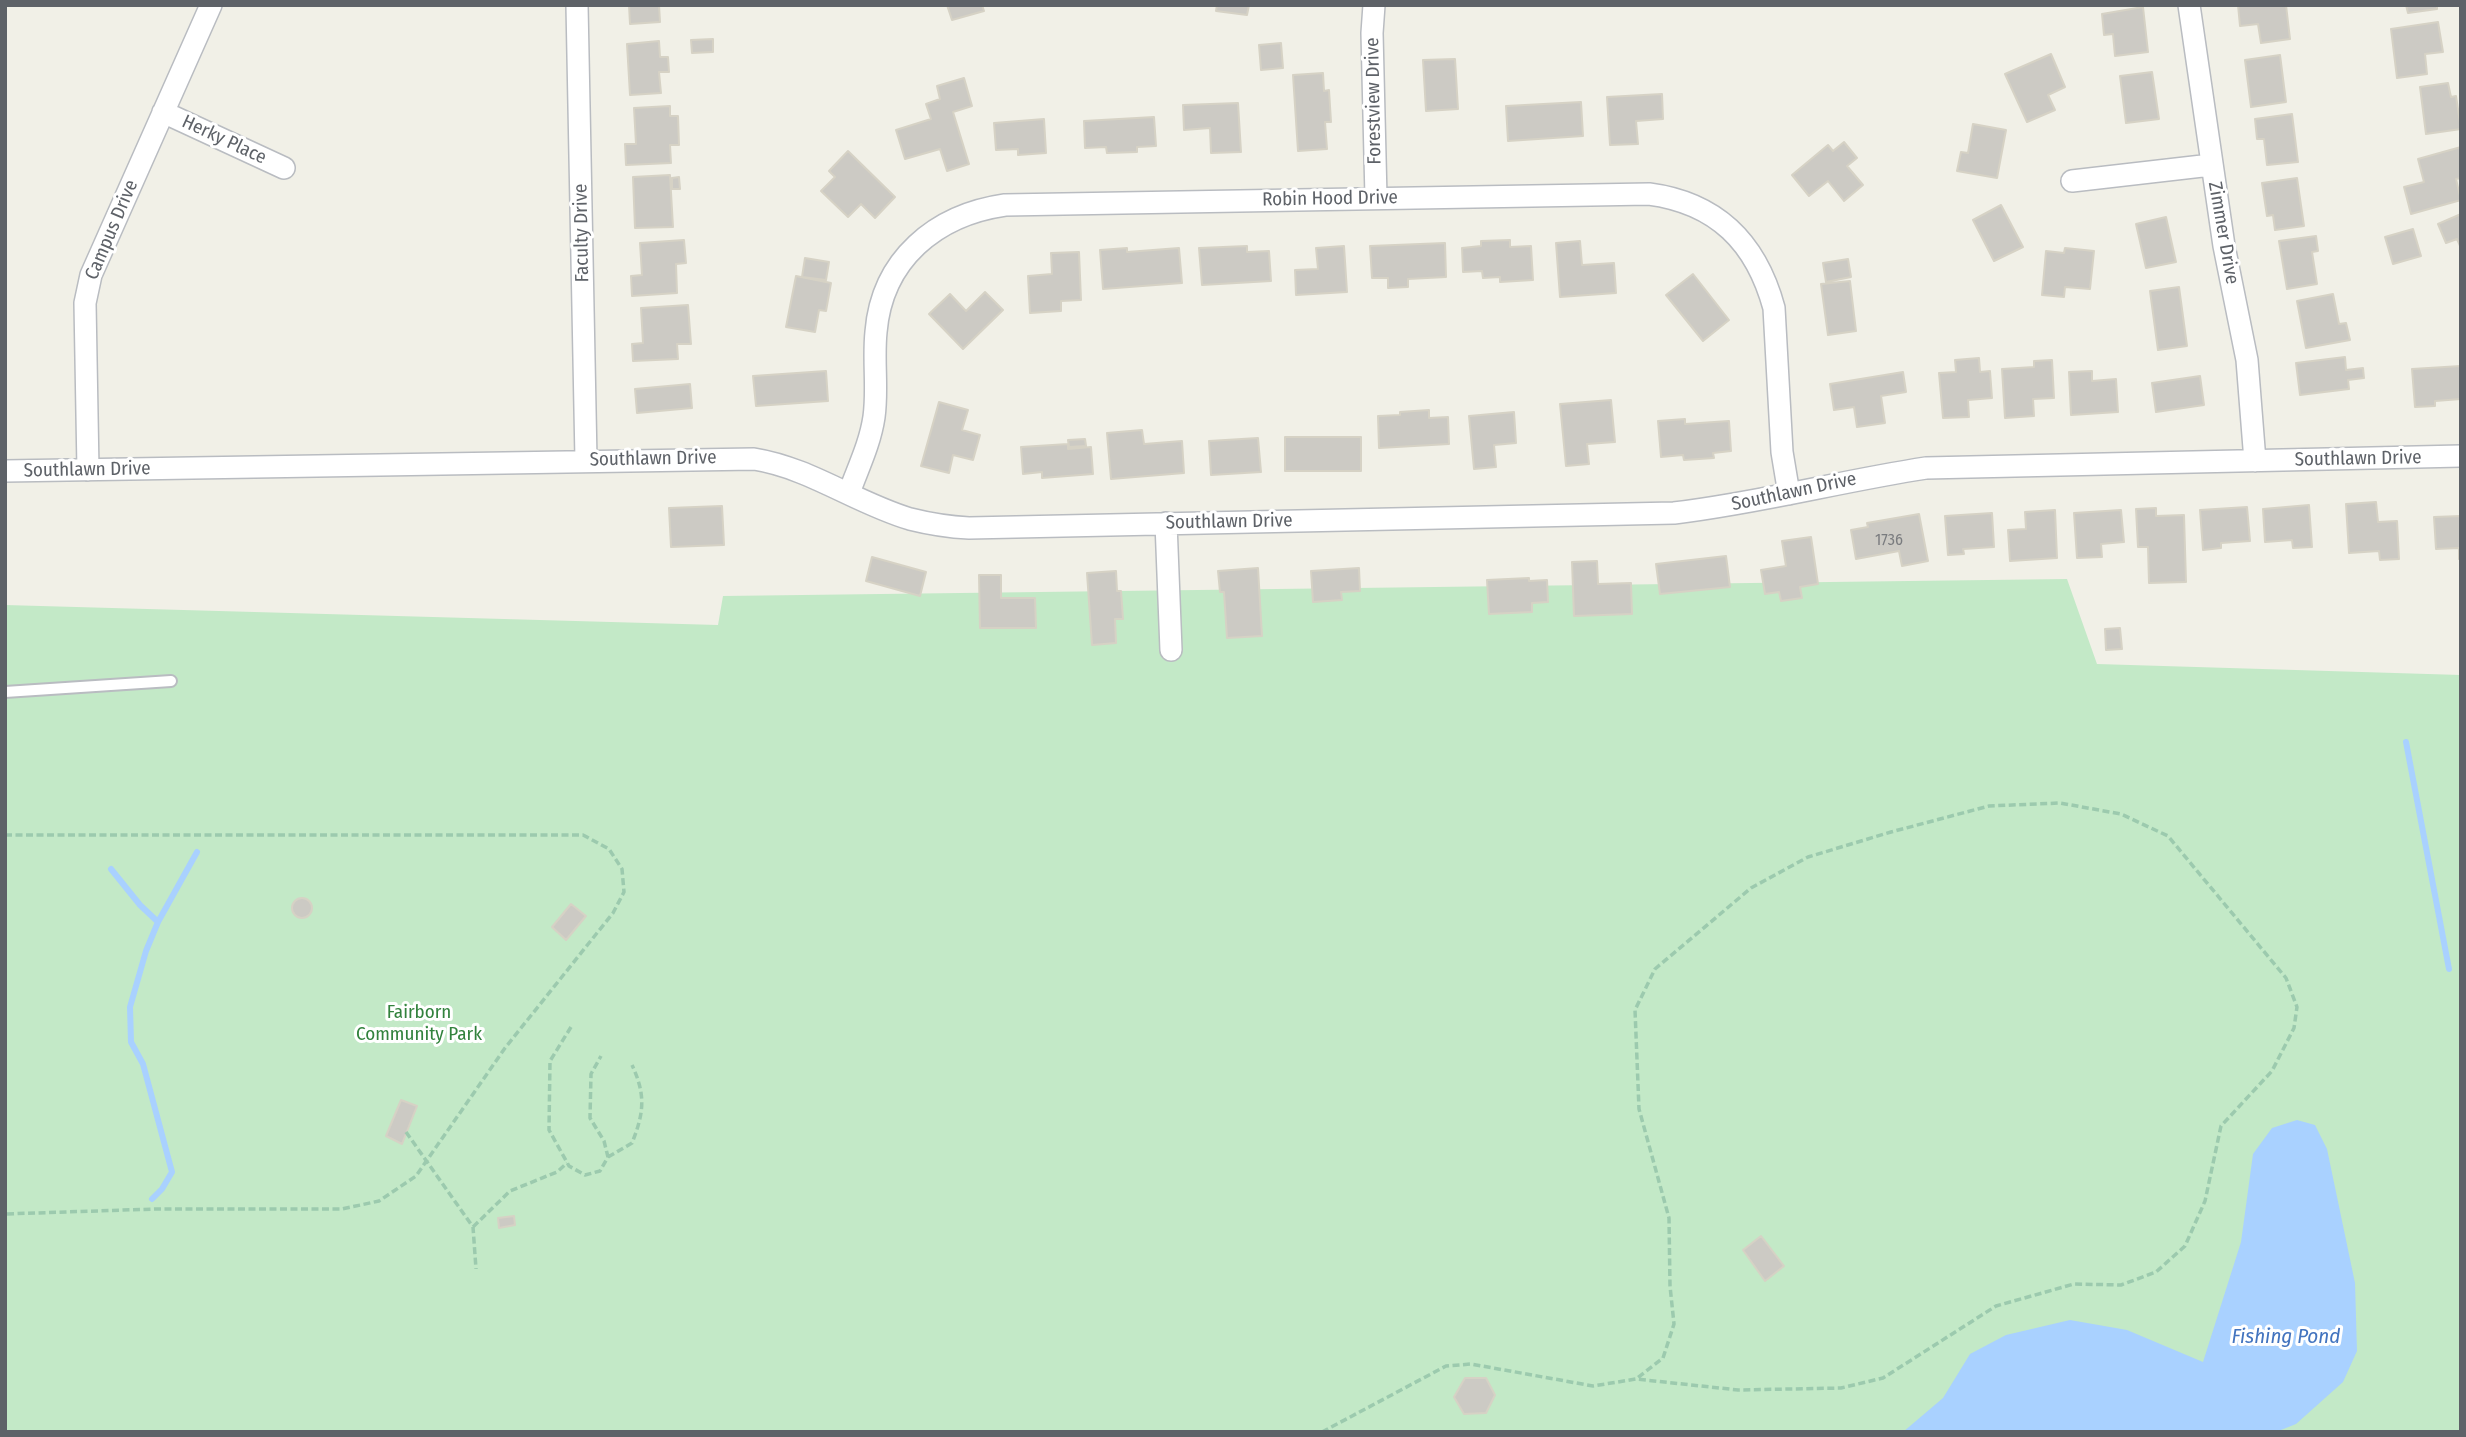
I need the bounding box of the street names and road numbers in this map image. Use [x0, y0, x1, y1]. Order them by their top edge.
street label: Forestview Drive [1361, 37, 1387, 165]
street label: Herky Place [178, 111, 270, 169]
street label: Campus Drive [81, 177, 143, 283]
street label: Zimmer Drive [2203, 180, 2243, 286]
street label: Faculty Drive [570, 183, 594, 283]
street label: Robin Hood Drive [1262, 186, 1398, 212]
street label: Southlawn Drive [589, 446, 717, 472]
street label: Southlawn Drive [2294, 446, 2422, 472]
street label: Southlawn Drive [23, 457, 151, 483]
street label: Southlawn Drive [1730, 468, 1858, 516]
street label: Southlawn Drive [1165, 509, 1293, 535]

